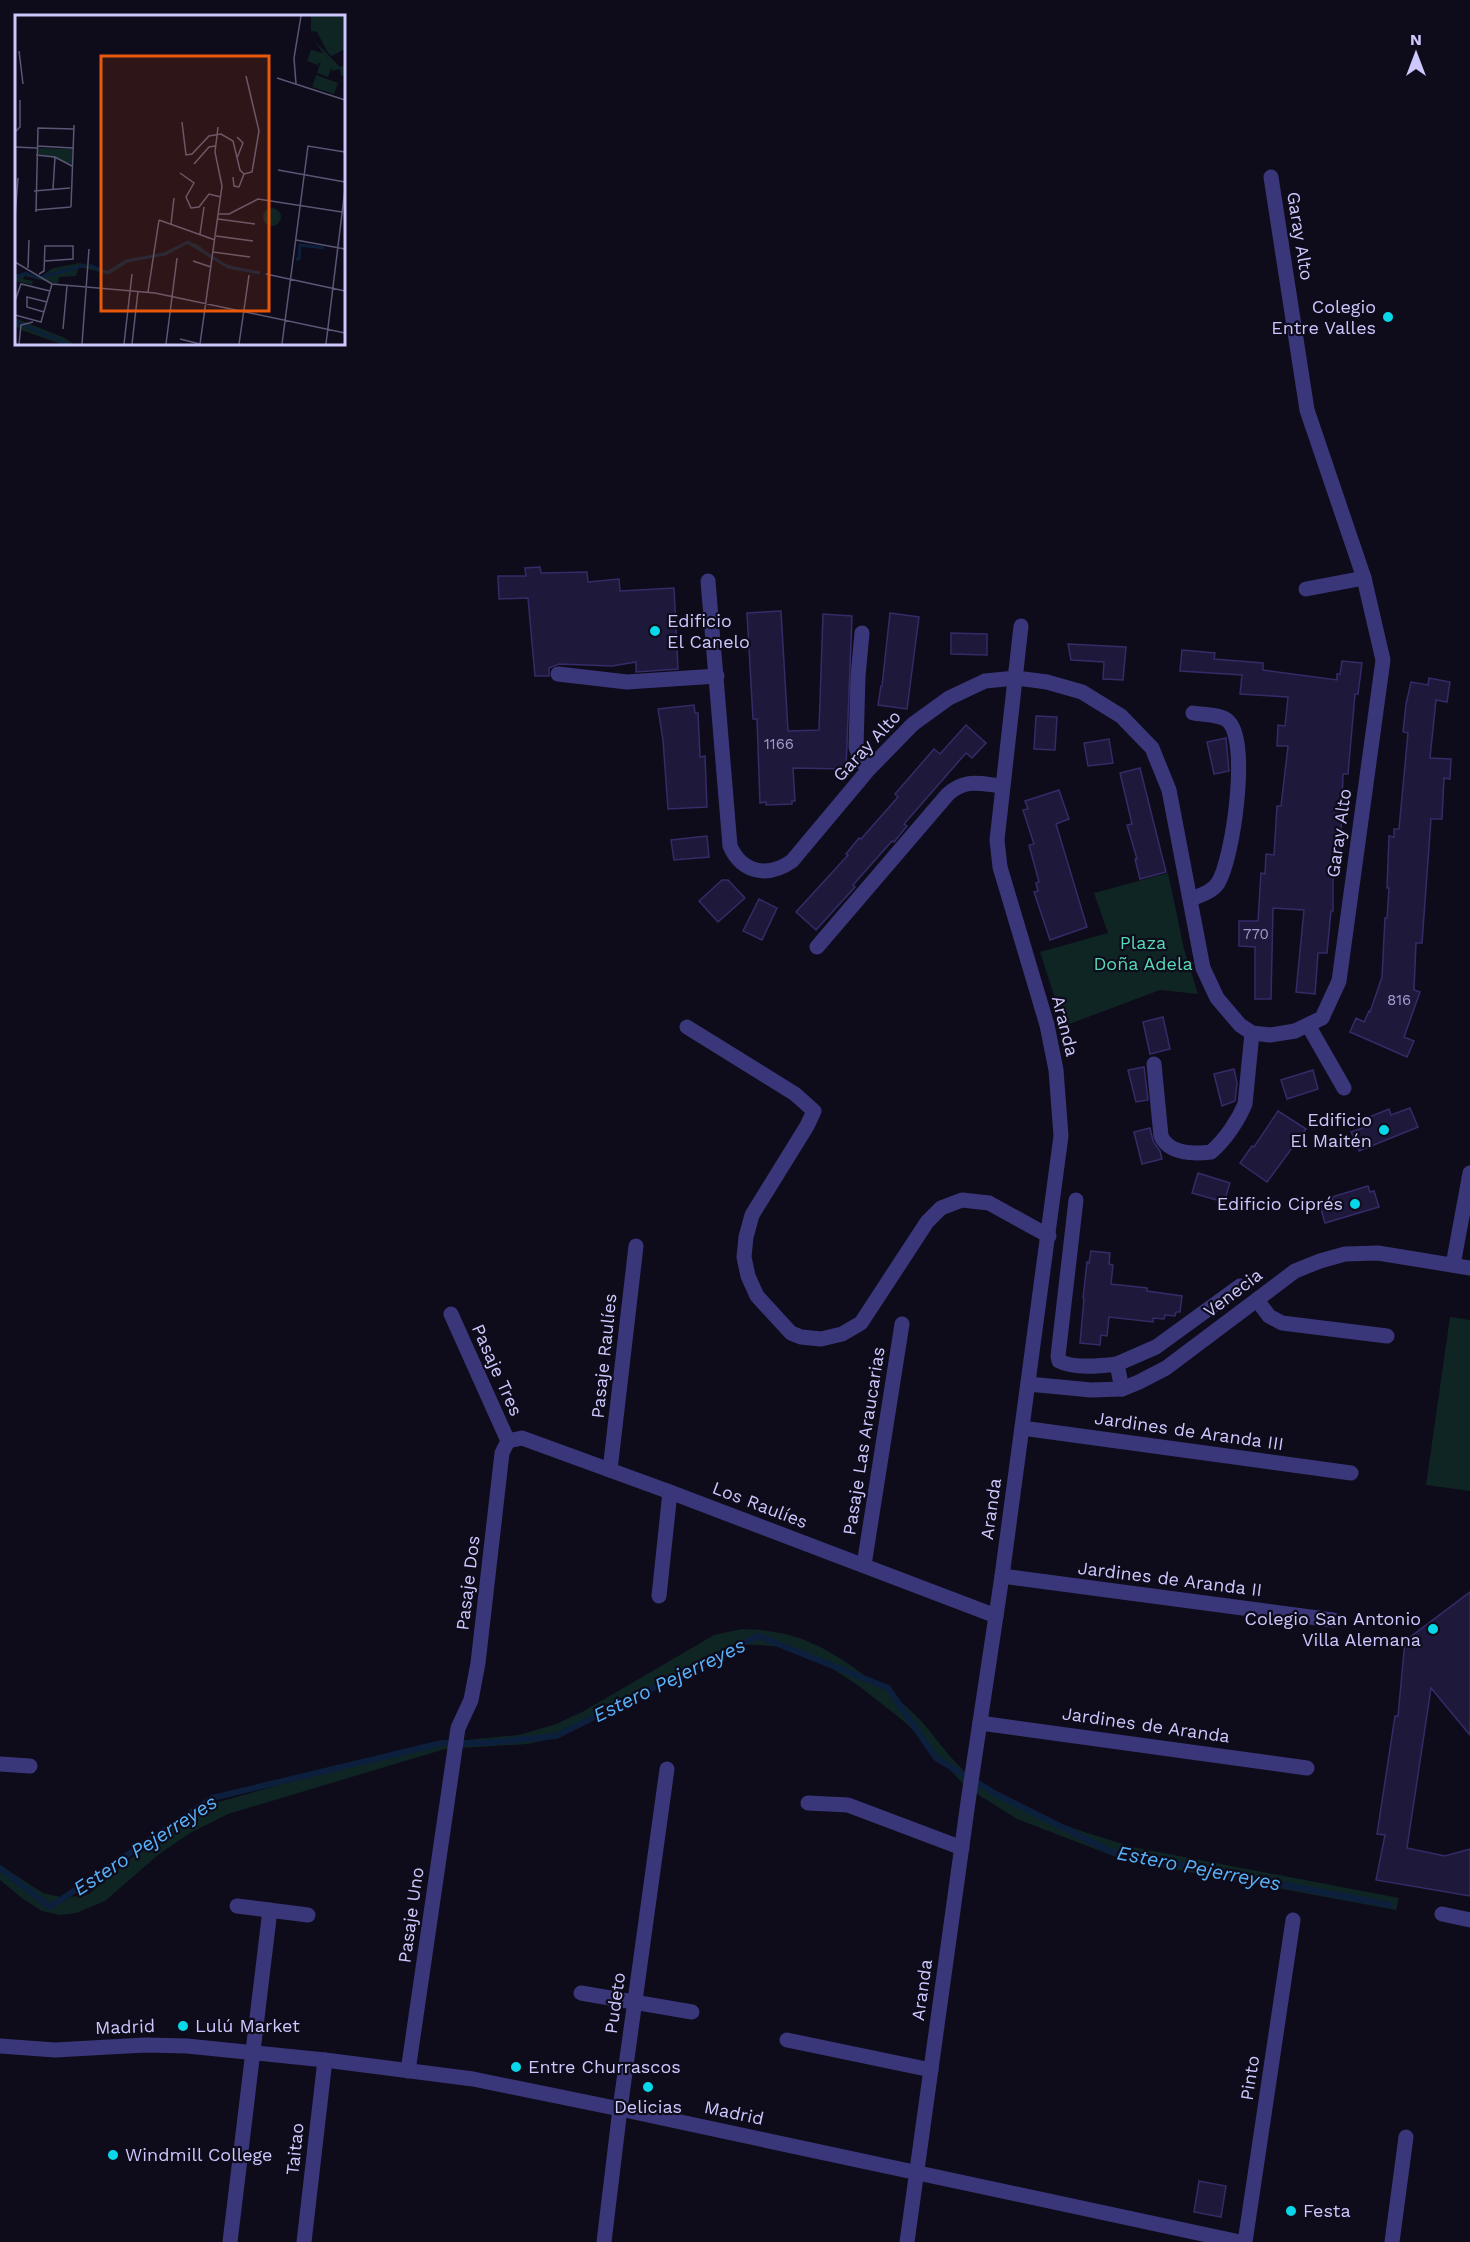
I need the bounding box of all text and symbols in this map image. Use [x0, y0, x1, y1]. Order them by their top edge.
inset map [15, 15, 345, 345]
north arrow [1386, 24, 1446, 84]
text: N [1410, 30, 1422, 49]
street label: Garay Alto [1283, 190, 1318, 282]
place label: Colegio Entre Valles [1271, 296, 1376, 338]
marker: Colegio Entre Valles [1381, 310, 1395, 324]
place label: Edificio El Canelo [667, 610, 750, 652]
marker: Edificio El Canelo [648, 624, 662, 638]
street label: Garay Alto [828, 706, 905, 786]
house number: 1166 [764, 735, 794, 753]
street label: Garay Alto [1322, 787, 1355, 879]
house number: 770 [1243, 925, 1269, 943]
park label: Plaza Doña Adela [1093, 932, 1193, 974]
house number: 816 [1387, 991, 1411, 1009]
street label: Aranda [1048, 993, 1083, 1058]
place label: Edificio El Maitén [1290, 1109, 1372, 1151]
marker: Edificio El Maitén [1377, 1123, 1391, 1137]
place label: Edificio Ciprés [1217, 1193, 1343, 1214]
marker: Edificio Ciprés [1348, 1197, 1362, 1211]
street label: Venecia [1199, 1264, 1266, 1321]
street label: Pasaje Raulíes [586, 1292, 621, 1419]
street label: Pasaje Tres [468, 1321, 527, 1419]
street label: Pasaje Las Araucarias [838, 1345, 889, 1537]
street label: Jardines de Aranda III [1093, 1407, 1285, 1454]
street label: Los Raulíes [710, 1477, 811, 1532]
street label: Aranda [976, 1477, 1005, 1541]
street label: Pasaje Dos [451, 1534, 484, 1632]
street label: Jardines de Aranda II [1077, 1557, 1263, 1600]
place label: Colegio San Antonio Villa Alemana [1245, 1608, 1421, 1650]
marker: Colegio San Antonio Villa Alemana [1426, 1622, 1440, 1636]
water label: Estero Pejerreyes [589, 1633, 749, 1727]
street label: Jardines de Aranda [1061, 1702, 1231, 1747]
water label: Estero Pejerreyes [69, 1790, 221, 1900]
water label: Estero Pejerreyes [1115, 1840, 1283, 1896]
street label: Pasaje Uno [393, 1866, 428, 1964]
street label: Aranda [907, 1958, 936, 2022]
street label: Pudeto [600, 1971, 629, 2035]
street label: Madrid [95, 2015, 155, 2038]
place label: Lulú Market [195, 2015, 300, 2036]
marker: Lulú Market [176, 2019, 190, 2033]
street label: Pinto [1236, 2054, 1263, 2102]
place label: Entre Churrascos [528, 2056, 681, 2077]
marker: Entre Churrascos [509, 2060, 523, 2074]
marker: Delicias [641, 2080, 655, 2094]
place label: Delicias [614, 2096, 682, 2117]
street label: Madrid [703, 2096, 766, 2129]
street label: Taitao [281, 2122, 308, 2176]
place label: Windmill College [125, 2144, 273, 2165]
marker: Windmill College [106, 2148, 120, 2162]
place label: Festa [1303, 2200, 1351, 2221]
marker: Festa [1284, 2204, 1298, 2218]

